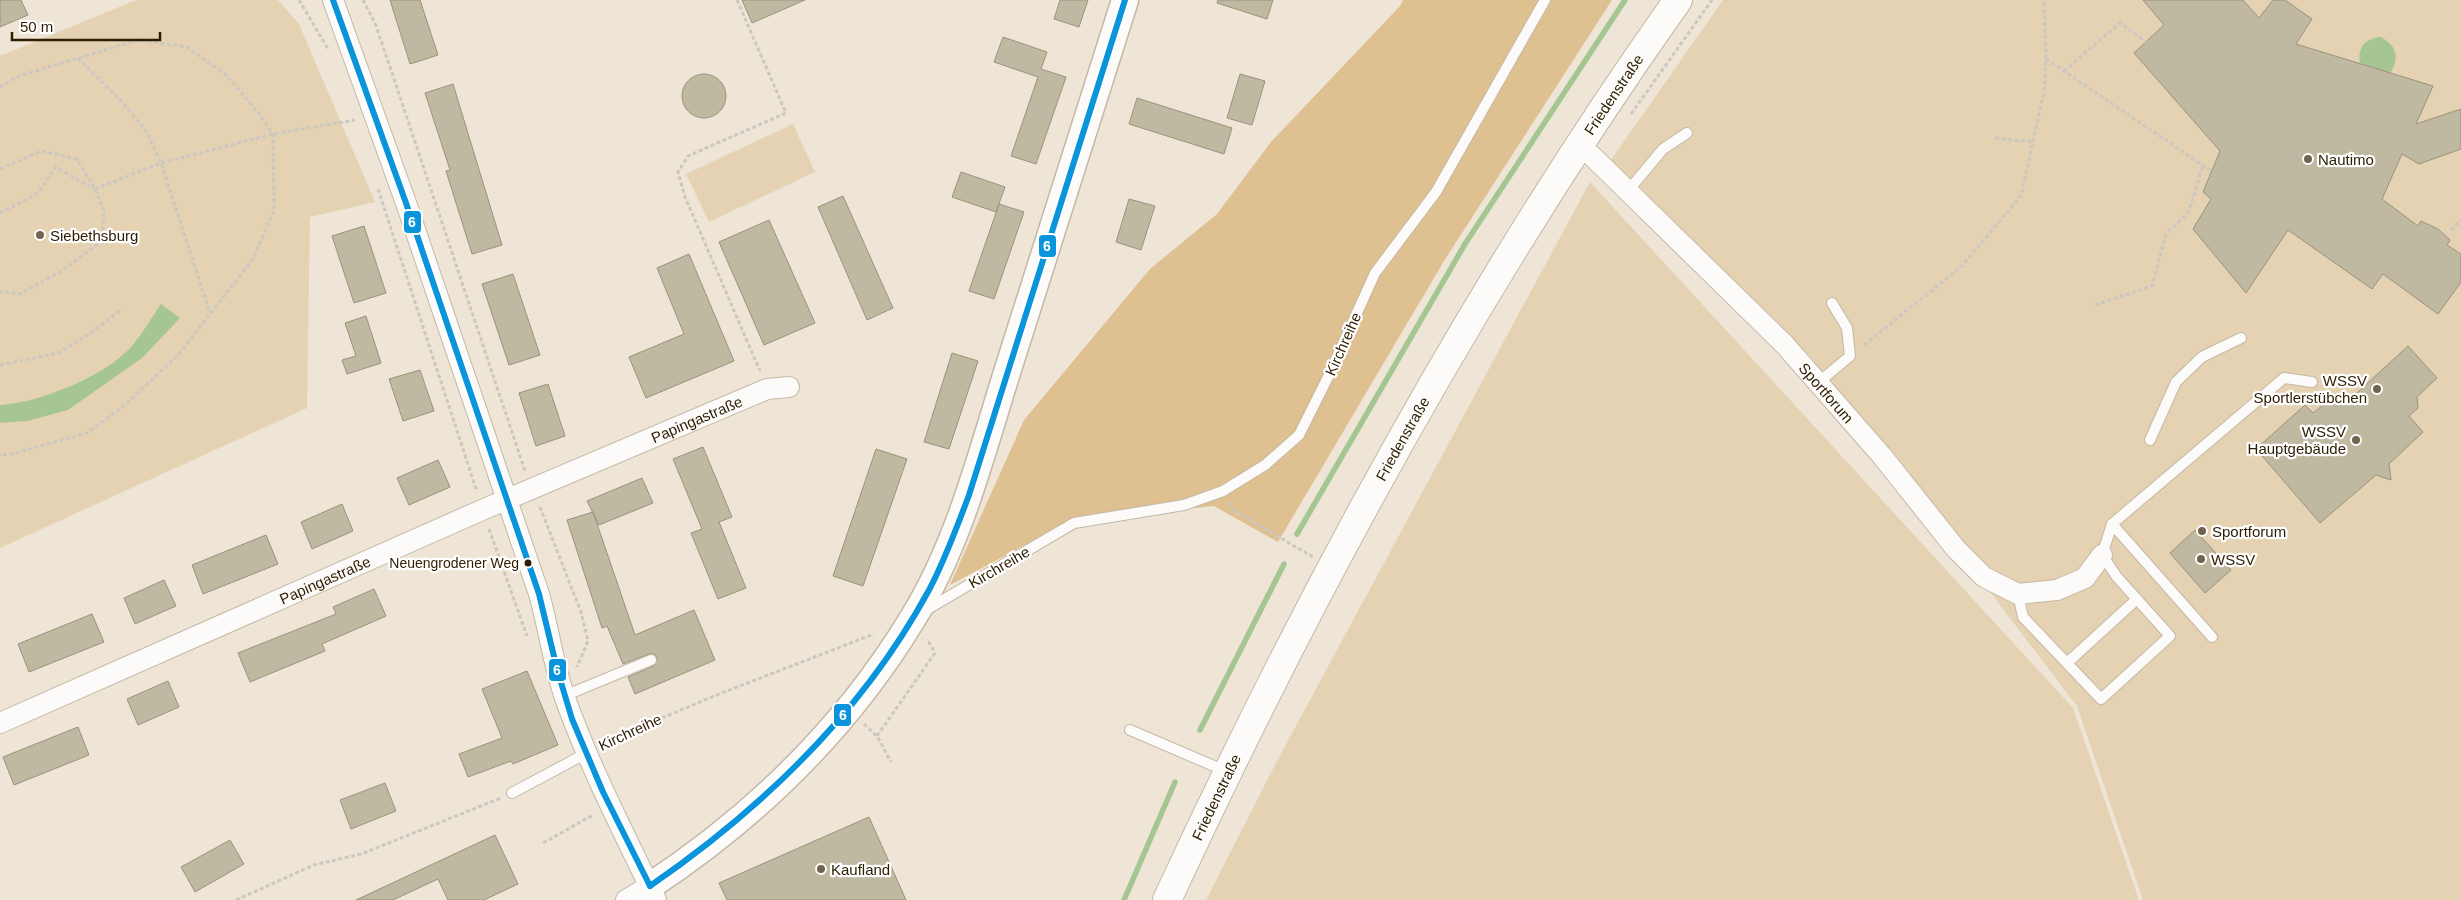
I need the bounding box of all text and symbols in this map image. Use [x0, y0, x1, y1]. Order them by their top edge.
scale bar [12, 10, 160, 42]
text: 50 m [20, 18, 53, 35]
street label: Friedenstraße [1580, 51, 1646, 138]
place label: Nautimo [2318, 151, 2374, 168]
marker: Nautimo [2302, 153, 2314, 165]
line badge: 6 [403, 210, 422, 234]
text: 6 [408, 214, 416, 230]
place label: Siebethsburg [50, 227, 138, 244]
marker: Siebethsburg [34, 229, 46, 241]
line badge: 6 [1038, 234, 1057, 258]
text: 6 [1043, 238, 1051, 254]
street label: Kirchreihe [1322, 310, 1364, 378]
street label: Sportforum [1796, 359, 1857, 426]
place label: WSSV Sportlerstübchen [2254, 372, 2367, 406]
marker: WSSV Sportlerstübchen [2371, 383, 2383, 395]
street label: Papingastraße [648, 392, 745, 446]
street label: Friedenstraße [1372, 394, 1432, 483]
place label: WSSV Hauptgebäude [2248, 423, 2346, 457]
marker: WSSV Hauptgebäude [2350, 434, 2362, 446]
place label: Sportforum [2212, 523, 2286, 540]
marker: Sportforum [2196, 525, 2208, 537]
street label: Kirchreihe [966, 543, 1032, 591]
place label: WSSV [2211, 551, 2255, 568]
street label: Papingastraße [277, 552, 373, 607]
marker: WSSV [2195, 553, 2207, 565]
place label: Neuengrodener Weg [389, 555, 519, 571]
marker: Neuengrodener Weg [523, 558, 533, 568]
line badge: 6 [548, 658, 567, 682]
text: 6 [553, 662, 561, 678]
line badge: 6 [833, 703, 852, 727]
text: 6 [839, 707, 847, 723]
street label: Kirchreihe [596, 710, 664, 754]
street label: Friedenstraße [1188, 751, 1244, 843]
place label: Kaufland [831, 861, 890, 878]
marker: Kaufland [815, 863, 827, 875]

